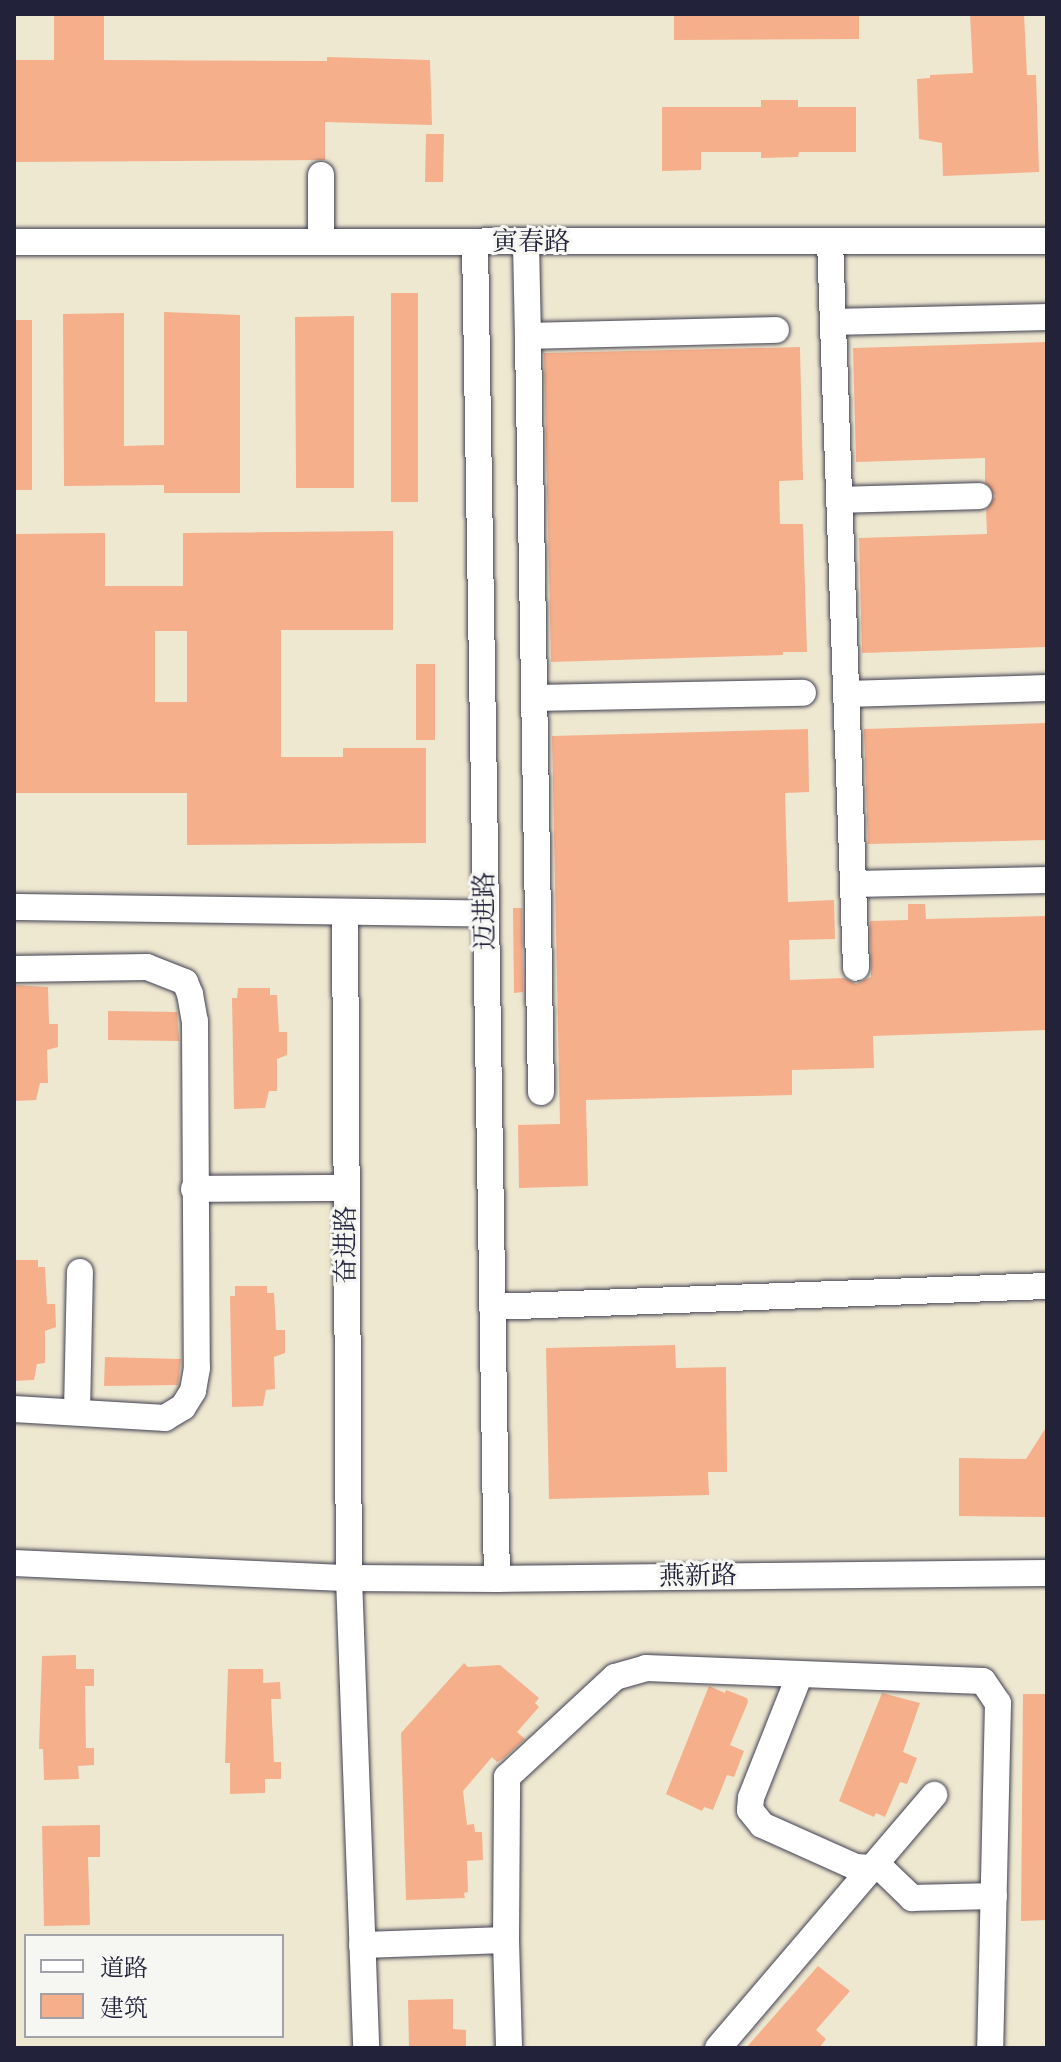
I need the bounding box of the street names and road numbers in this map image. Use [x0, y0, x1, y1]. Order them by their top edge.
street label: 寅春路 [492, 227, 570, 259]
street label: 迈进路 [470, 872, 502, 950]
street label: 奋进路 [331, 1206, 363, 1284]
street label: 燕新路 [659, 1561, 737, 1593]

